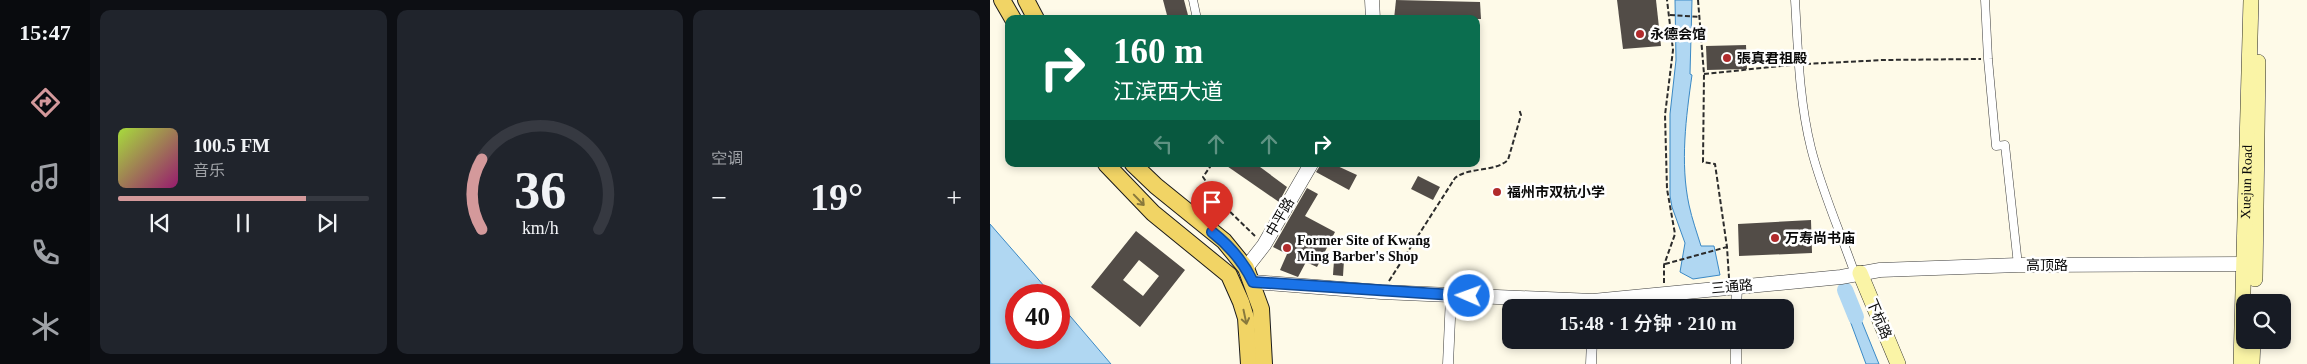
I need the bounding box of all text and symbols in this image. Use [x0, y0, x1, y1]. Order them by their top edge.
text: 15:47 [19, 20, 71, 45]
place label: 永德会馆 [1650, 26, 1706, 42]
marker: 永德会馆 [1634, 28, 1646, 40]
text: 160 m [1113, 32, 1203, 71]
icon: right [1030, 35, 1095, 100]
place label: 張真君祖殿 [1737, 51, 1807, 66]
marker: 張真君祖殿 [1721, 52, 1733, 64]
text: 江滨西大道 [1113, 79, 1223, 104]
icon: directions [28, 85, 63, 120]
icon: left [1149, 130, 1177, 158]
icon: ahead [1202, 130, 1230, 158]
icon: ahead [1255, 130, 1283, 158]
icon: right [1308, 130, 1336, 158]
text: 100.5 FM [193, 135, 270, 156]
street label: Xuejun Road [2237, 145, 2255, 219]
text: 空调 [711, 150, 743, 167]
icon: music [28, 160, 63, 195]
text: 音乐 [193, 162, 225, 179]
text: 36 [514, 162, 566, 219]
text: 19° [810, 176, 863, 218]
pin [1191, 181, 1233, 232]
text: − [711, 182, 727, 213]
text: + [946, 182, 962, 213]
place label: 福州市双杭小学 [1507, 184, 1605, 200]
marker: 福州市双杭小学 [1491, 186, 1503, 198]
icon: arrive [1198, 188, 1226, 216]
one-way arrow [1133, 194, 1145, 206]
street label: 中平路 [1263, 195, 1297, 239]
icon: previous [146, 209, 174, 237]
icon: pause [229, 209, 257, 237]
icon: next [313, 209, 341, 237]
text: km/h [522, 218, 558, 238]
place label: 万寿尚书庙 [1785, 230, 1855, 246]
marker: 万寿尚书庙 [1769, 232, 1781, 244]
place label: Former Site of Kwang Ming Barber's Shop [1297, 233, 1430, 264]
icon: phone [28, 235, 63, 270]
marker: Former Site of Kwang Ming Barber's Shop [1281, 242, 1293, 254]
street label: 高顶路 [2026, 258, 2068, 273]
position arrow [1442, 269, 1494, 321]
street label: 三通路 [1710, 278, 1754, 296]
speed limit sign: 40 [1005, 284, 1070, 349]
map controls [2236, 294, 2291, 349]
button: search [2236, 294, 2291, 349]
street label: 下杭路 [1864, 296, 1895, 341]
icon: climate [28, 309, 63, 344]
one-way arrow [1241, 309, 1251, 325]
text: 15:48 · 1 分钟 · 210 m [1559, 313, 1737, 334]

